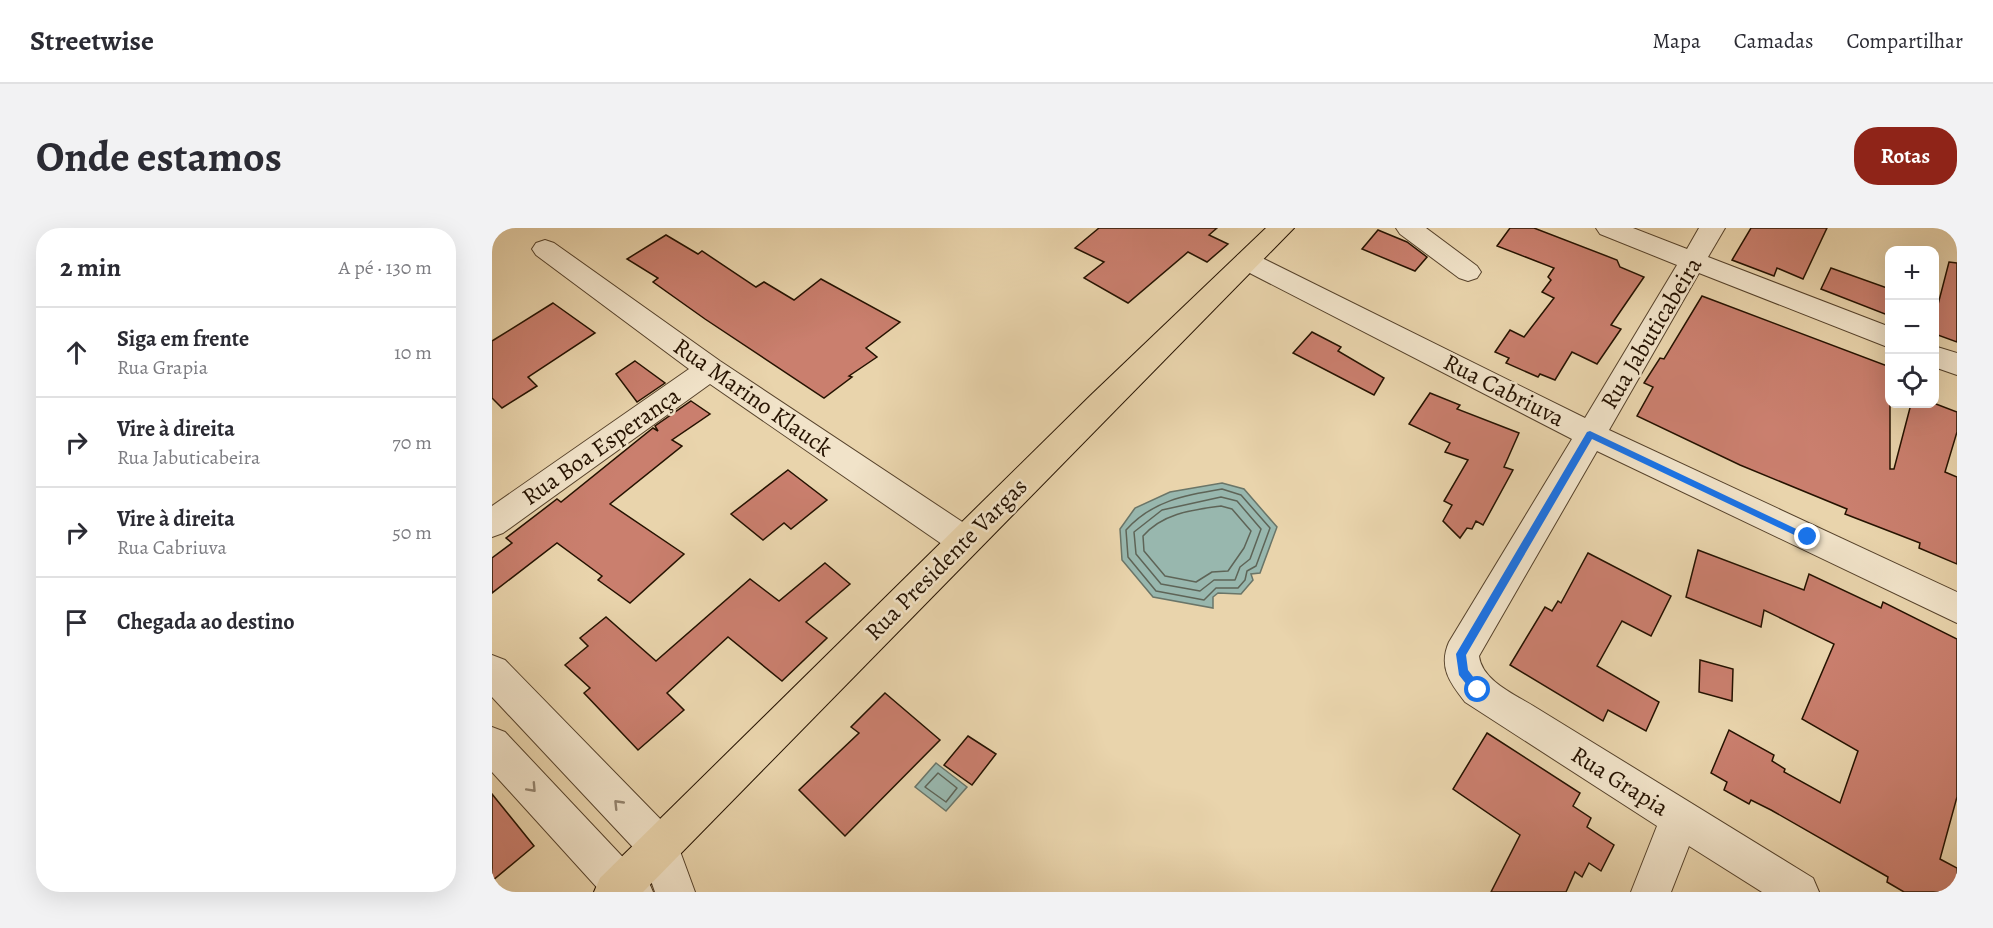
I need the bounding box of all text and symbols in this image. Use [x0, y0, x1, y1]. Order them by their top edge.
text: Streetwise [30, 22, 154, 60]
text: Mapa [1652, 27, 1701, 55]
text: Camadas [1734, 27, 1813, 55]
text: Compartilhar [1846, 27, 1963, 55]
button: Rotas [1854, 127, 1957, 185]
text: Onde estamos [36, 128, 282, 185]
map controls [1885, 246, 1939, 408]
button: + [1885, 246, 1939, 300]
text: 2 min [60, 250, 121, 285]
street label: Rua Jabuticabeira [1593, 250, 1709, 415]
text: A pé · 130 m [339, 254, 432, 281]
button: − [1885, 300, 1939, 354]
text: Siga em frente [117, 324, 249, 354]
street label: Rua Marino Klauck [667, 330, 839, 464]
icon: ahead [60, 336, 93, 369]
text: 10 m [394, 339, 432, 366]
street label: Rua Cabriuva [1438, 346, 1571, 435]
text: Rua Grapia [117, 354, 208, 381]
button: locate [1885, 354, 1939, 408]
street label: Rua Boa Esperança [515, 379, 687, 513]
text: Vire à direita [117, 414, 235, 444]
icon: right [60, 426, 93, 459]
text: 70 m [392, 429, 432, 456]
text: Rua Jabuticabeira [117, 444, 260, 471]
street label: Rua Presidente Vargas [858, 471, 1034, 647]
text: Vire à direita [117, 504, 235, 534]
icon: right [60, 516, 93, 549]
text: 50 m [392, 519, 432, 546]
route end [1794, 523, 1820, 549]
text: Rua Cabriuva [117, 534, 227, 561]
icon: arrive [60, 606, 93, 639]
text: Chegada ao destino [117, 607, 295, 637]
route start [1464, 676, 1490, 702]
street label: Rua Grapia [1565, 739, 1675, 824]
one-way arrow [525, 781, 536, 792]
one-way arrow [615, 800, 626, 811]

